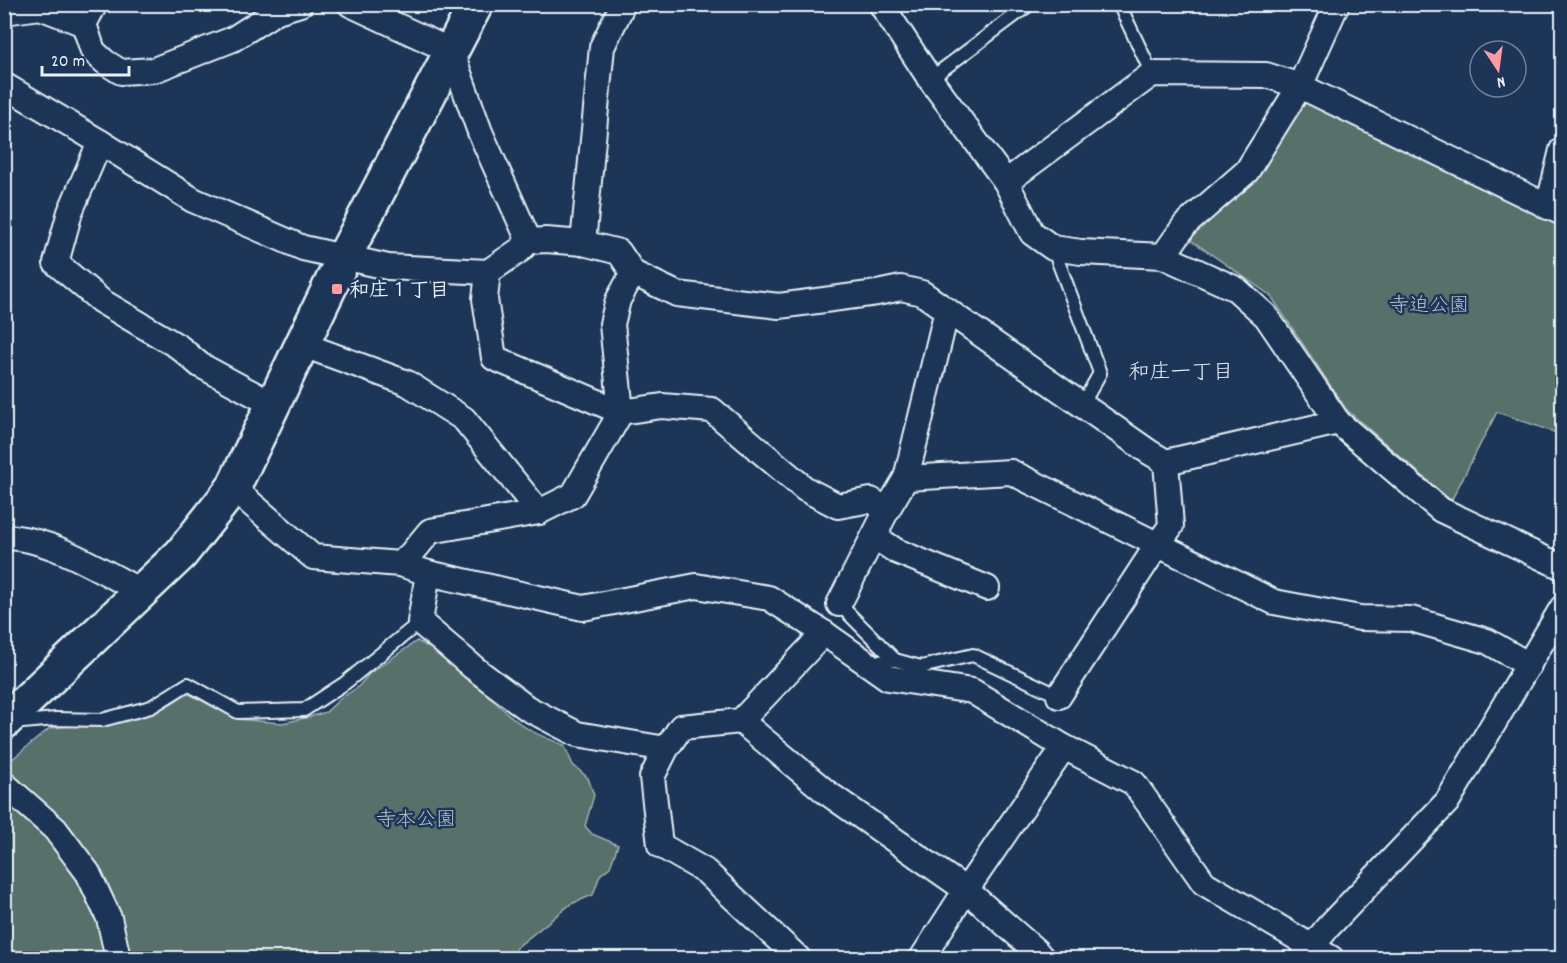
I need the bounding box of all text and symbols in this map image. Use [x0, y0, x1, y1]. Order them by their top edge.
scale bar [42, 39, 129, 77]
north arrow [1468, 39, 1528, 99]
text: 20 m [51, 50, 85, 75]
text: N [1494, 69, 1507, 93]
place label: 和庄１丁目 [349, 278, 449, 306]
marker: 和庄１丁目 [330, 282, 344, 296]
park label: 寺迫公園 [1389, 293, 1469, 321]
district label: 和庄一丁目 [1129, 359, 1234, 389]
park label: 寺本公園 [376, 807, 456, 835]

